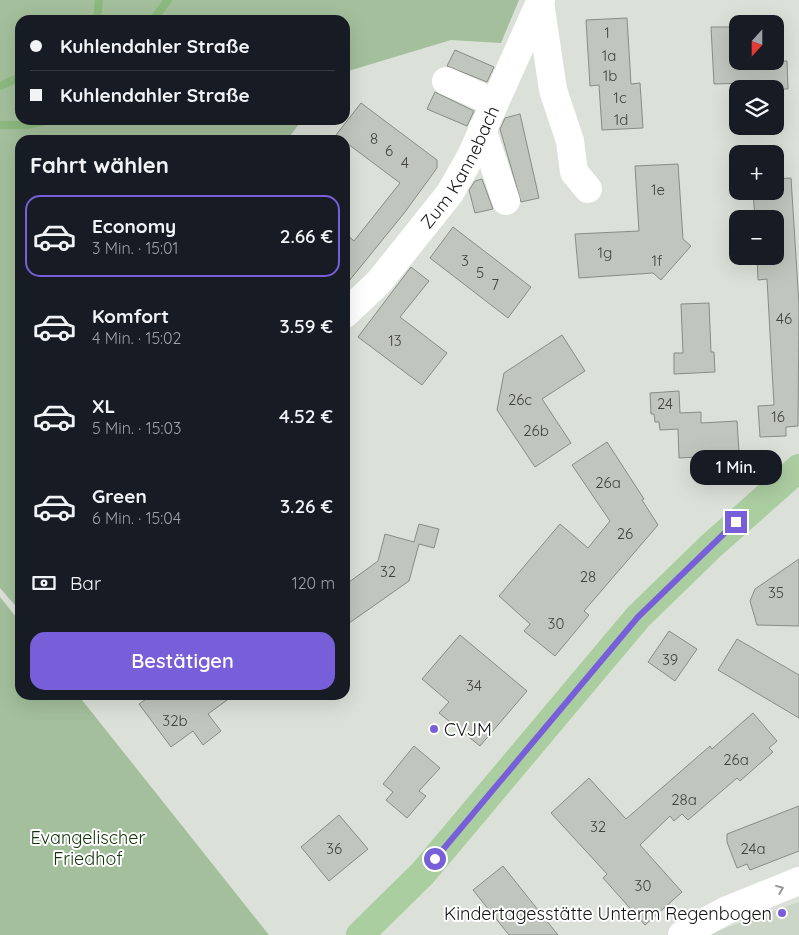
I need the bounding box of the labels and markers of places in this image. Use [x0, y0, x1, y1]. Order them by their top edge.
place label: CVJM [444, 718, 492, 741]
marker: CVJM [428, 723, 440, 735]
place label: Kindertagesstätte Unterm Regenbogen [444, 902, 772, 925]
marker: Kindertagesstätte Unterm Regenbogen [776, 907, 788, 919]

